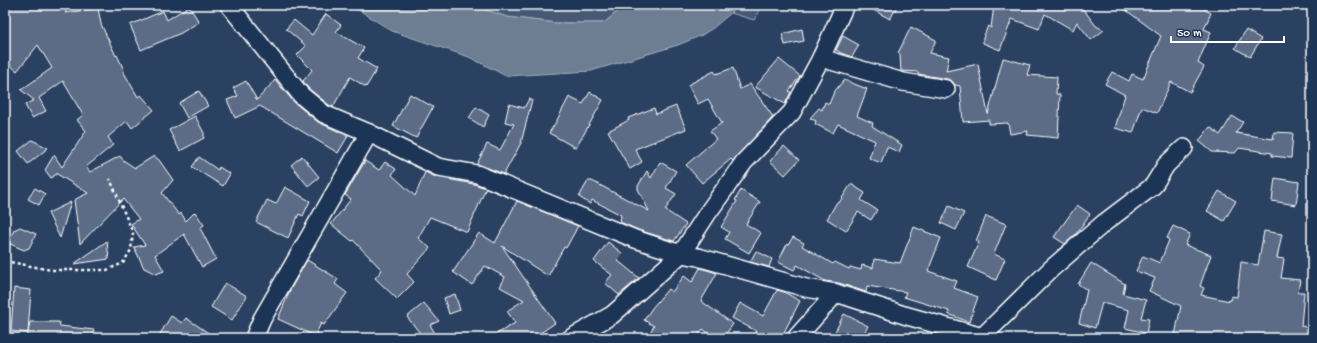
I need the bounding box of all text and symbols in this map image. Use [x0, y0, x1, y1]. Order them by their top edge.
scale bar [1171, 18, 1284, 44]
text: 50 m [1177, 27, 1202, 41]

